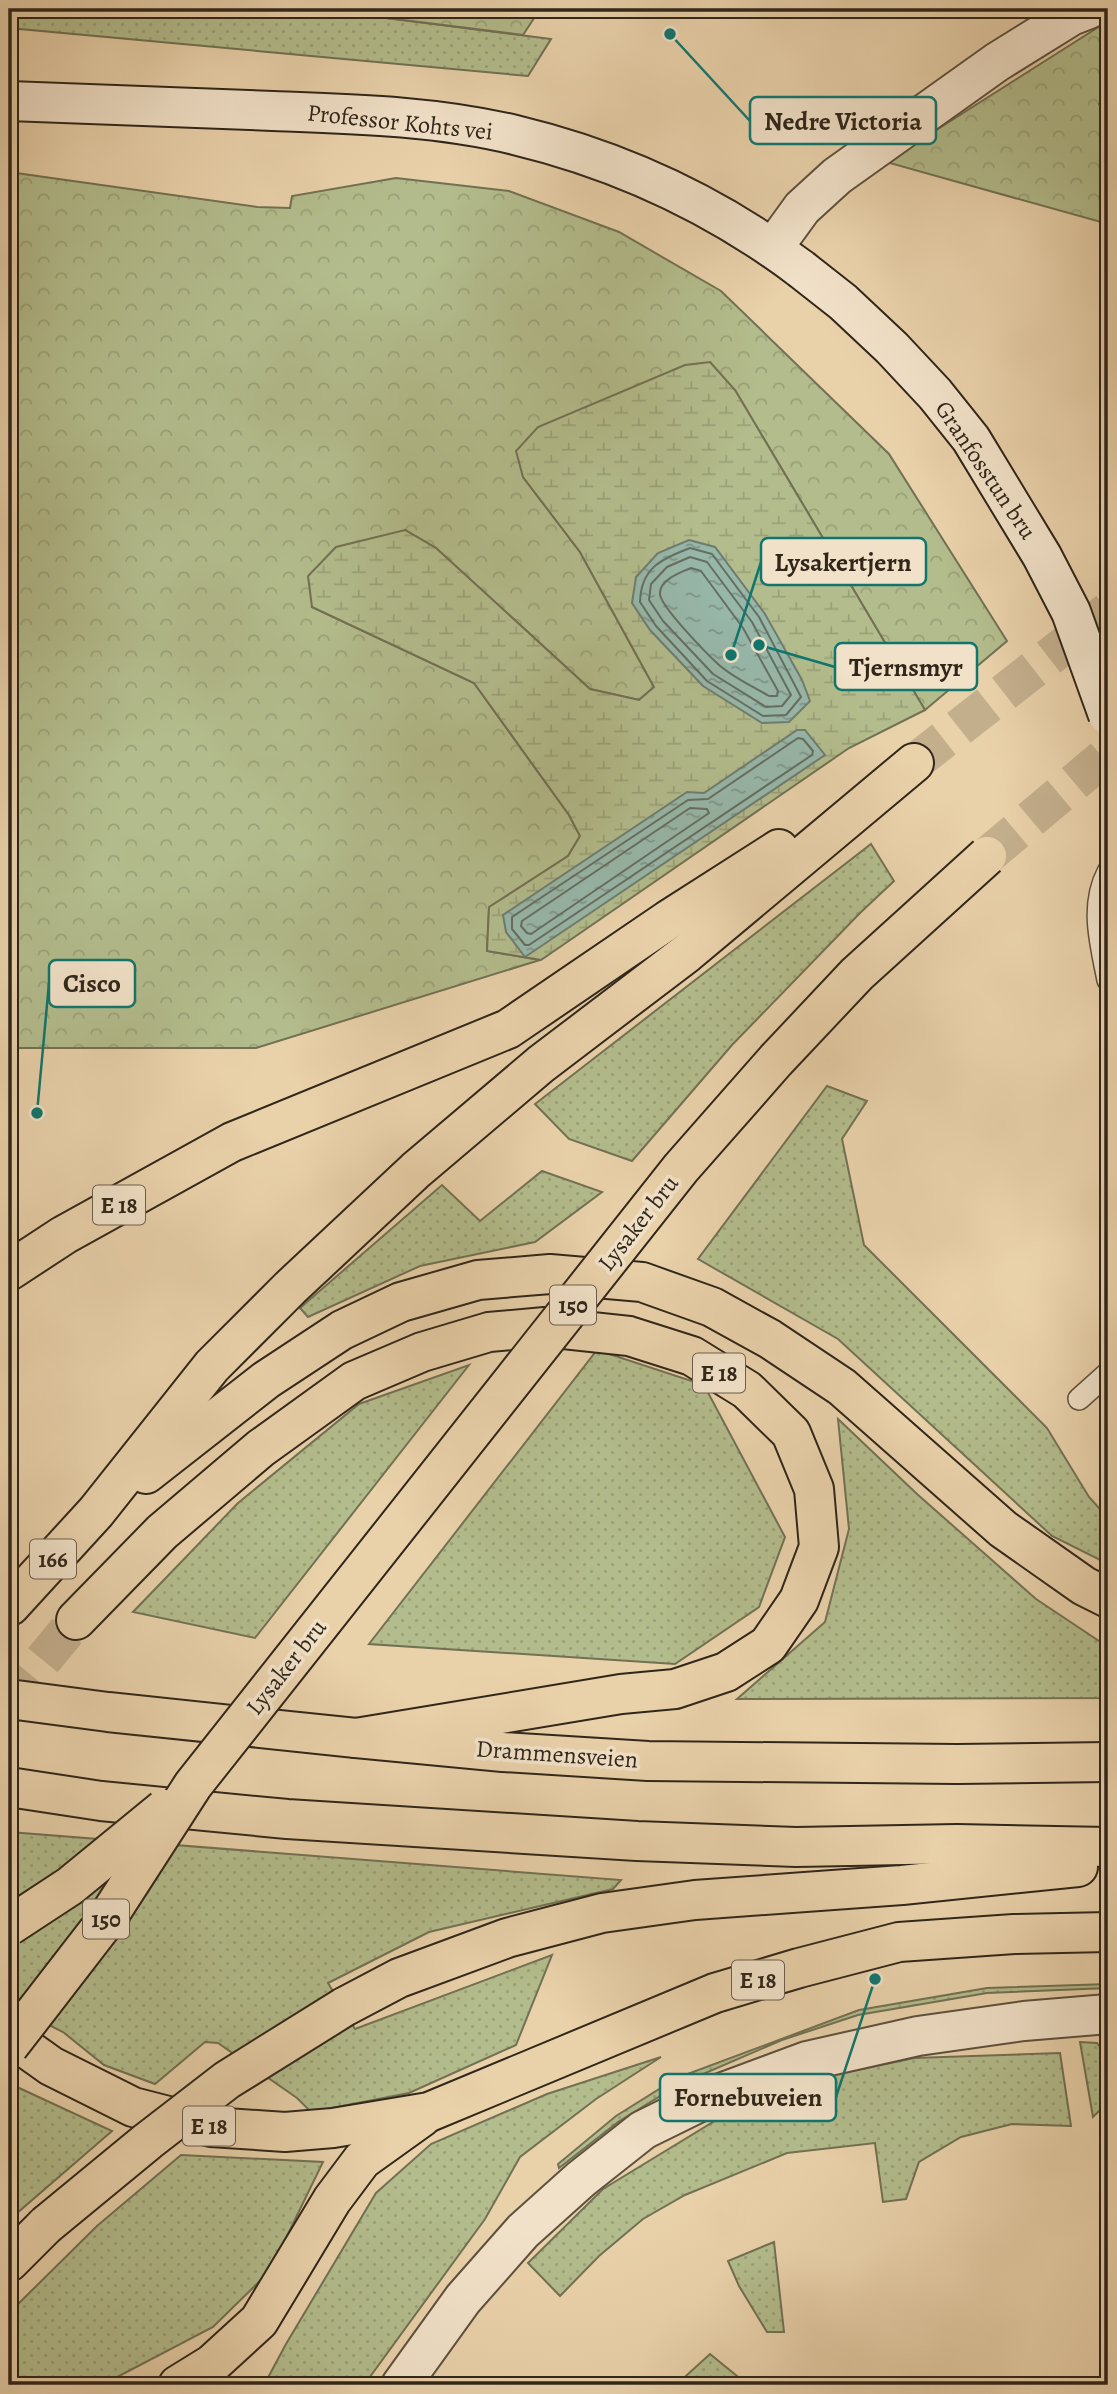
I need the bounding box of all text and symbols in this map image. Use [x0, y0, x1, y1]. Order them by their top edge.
street label: Professor Kohts vei [306, 96, 494, 148]
callout: Nedre Victoria [750, 97, 936, 144]
text: Nedre Victoria [764, 104, 922, 139]
street label: Granfosstun bru [928, 394, 1044, 546]
callout: Lysakertjern [761, 538, 926, 585]
text: Lysakertjern [774, 545, 912, 580]
callout: Tjernsmyr [835, 643, 977, 690]
text: Tjernsmyr [849, 650, 963, 685]
callout: Cisco [49, 960, 135, 1007]
text: Cisco [63, 966, 121, 1001]
street label: Lysaker bru [590, 1168, 686, 1278]
road number: E 18 [93, 1186, 145, 1224]
road number: 150 [550, 1286, 596, 1324]
road number: E 18 [693, 1354, 745, 1392]
road number: 166 [30, 1540, 76, 1578]
street label: Lysaker bru [238, 1612, 334, 1722]
street label: Drammensveien [475, 1732, 639, 1776]
road number: 150 [83, 1900, 129, 1938]
road number: E 18 [732, 1960, 784, 1999]
callout: Fornebuveien [660, 2074, 836, 2121]
text: Fornebuveien [674, 2080, 823, 2115]
road number: E 18 [183, 2106, 235, 2146]

